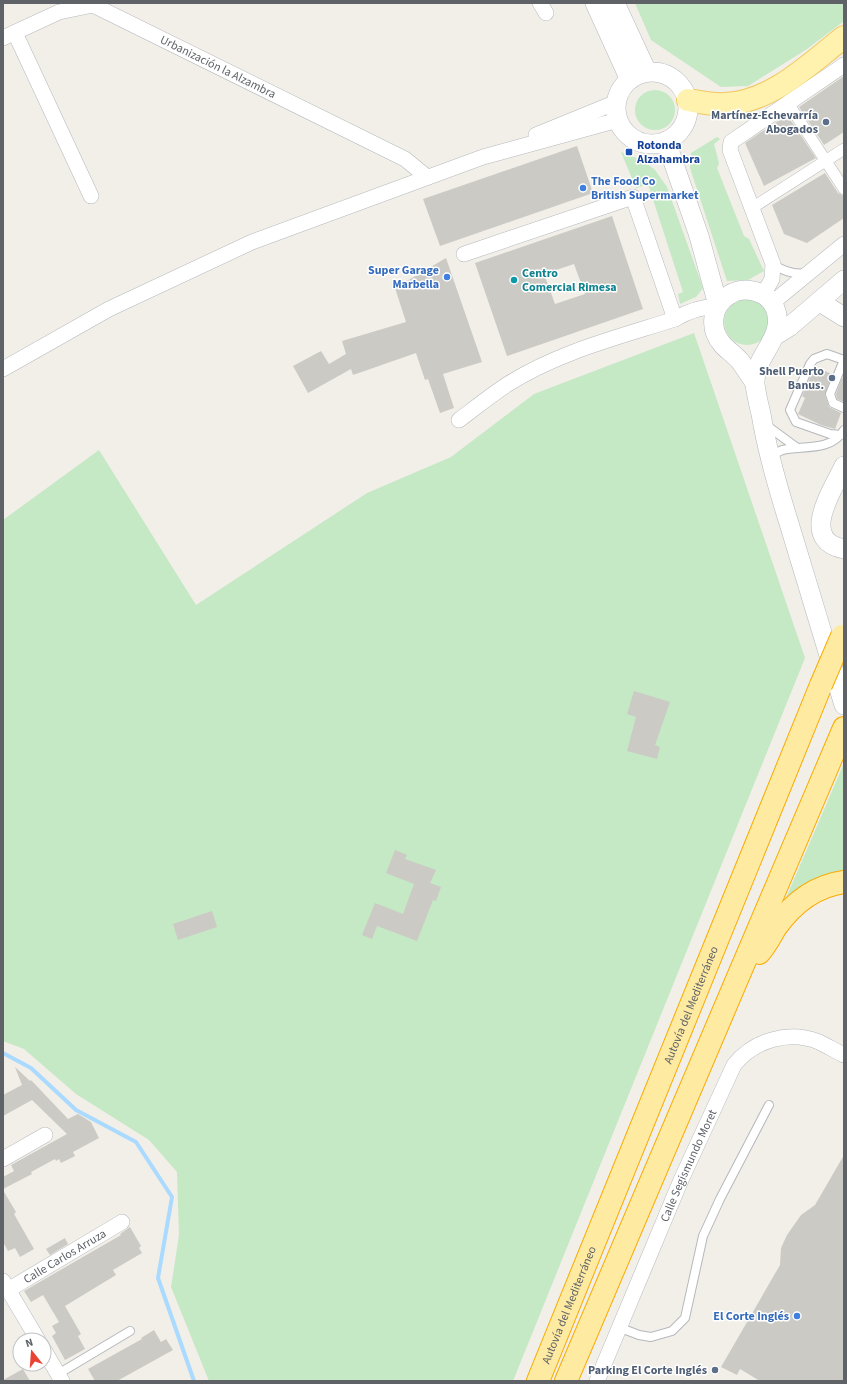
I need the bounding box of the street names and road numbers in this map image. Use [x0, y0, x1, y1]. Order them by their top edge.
street label: Urbanización la Alzambra [157, 31, 279, 103]
street label: Autovía del Mediterráneo [660, 944, 723, 1067]
street label: Calle Segismundo Moret [656, 1107, 721, 1225]
street label: Calle Carlos Arruza [20, 1225, 110, 1288]
street label: Autovía del Mediterráneo [538, 1244, 601, 1367]

